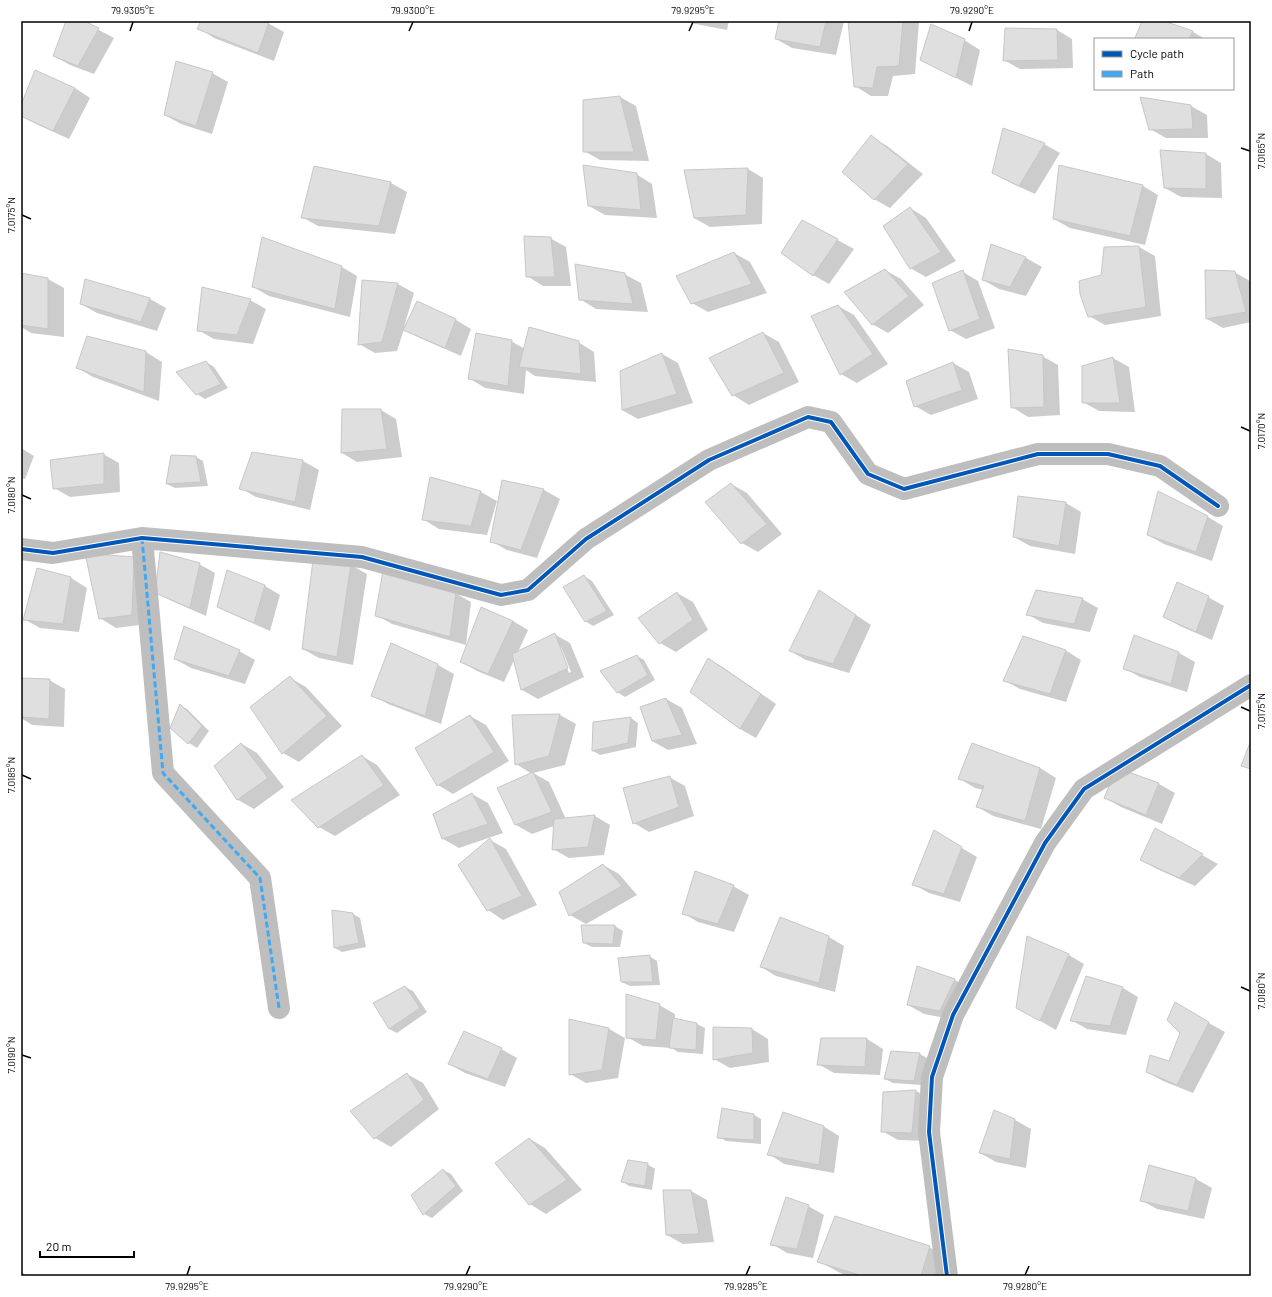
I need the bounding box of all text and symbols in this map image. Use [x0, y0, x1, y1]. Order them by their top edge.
text: 79.9305°E [111, 4, 155, 16]
text: 79.9300°E [391, 4, 435, 16]
text: 79.9295°E [671, 4, 715, 16]
text: 79.9290°E [950, 4, 994, 16]
legend [1094, 38, 1234, 90]
text: Cycle path [1130, 46, 1184, 60]
text: Path [1130, 66, 1154, 80]
text: 7.0165°N [1255, 133, 1267, 169]
text: 7.0175°N [5, 197, 17, 233]
text: 7.0170°N [1255, 413, 1267, 449]
text: 7.0180°N [5, 476, 17, 514]
text: 7.0175°N [1255, 693, 1267, 729]
text: 7.0185°N [5, 757, 17, 793]
text: 7.0180°N [1255, 972, 1267, 1010]
text: 7.0190°N [5, 1036, 17, 1074]
scale bar [40, 1233, 134, 1259]
text: 20 m [46, 1239, 72, 1253]
text: 79.9295°E [165, 1280, 209, 1292]
text: 79.9290°E [444, 1280, 488, 1292]
text: 79.9285°E [724, 1280, 768, 1292]
text: 79.9280°E [1003, 1280, 1047, 1292]

